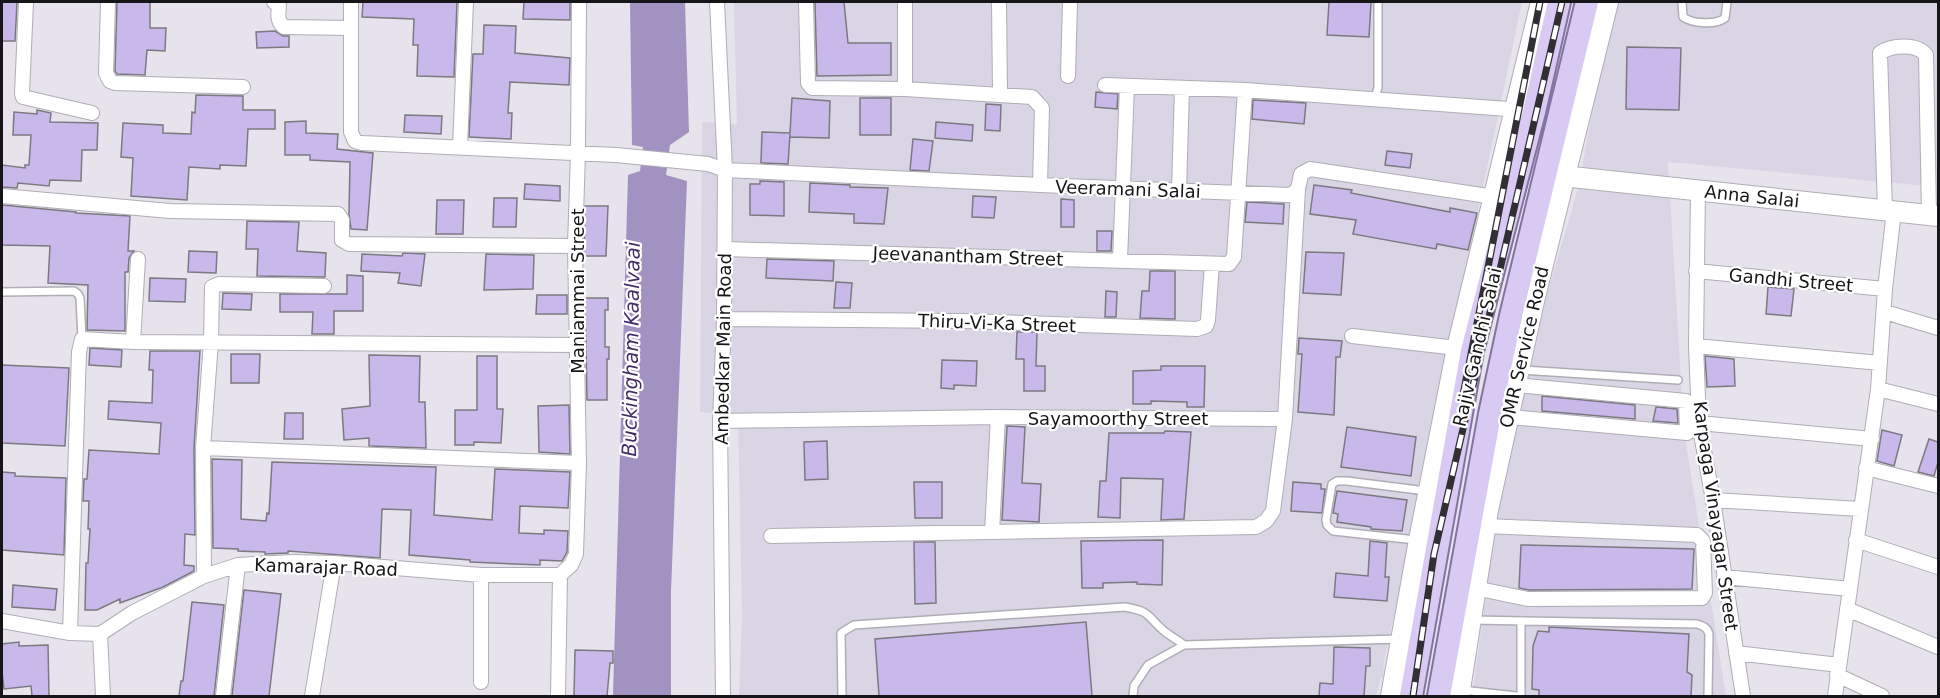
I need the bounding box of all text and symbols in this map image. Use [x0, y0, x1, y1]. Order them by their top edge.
street label: Veeramani Salai [1055, 176, 1201, 202]
street label: Anna Salai [1703, 181, 1801, 211]
street label: Maniammai Street [567, 208, 588, 374]
water label: Buckingham Kaalvaai [617, 241, 645, 457]
street label: Jeevanantham Street [871, 242, 1064, 270]
street label: Ambedkar Main Road [711, 253, 735, 445]
street label: OMR Service Road [1495, 264, 1553, 430]
street label: Gandhi Street [1728, 264, 1854, 296]
street label: Rajiv Gandhi Salai [1448, 265, 1506, 429]
street label: Thiru-Vi-Ka Street [917, 310, 1076, 336]
street label: Karpaga Vinayagar Street [1689, 400, 1743, 632]
street label: Sayamoorthy Street [1028, 408, 1208, 429]
street label: Kamarajar Road [254, 554, 398, 580]

